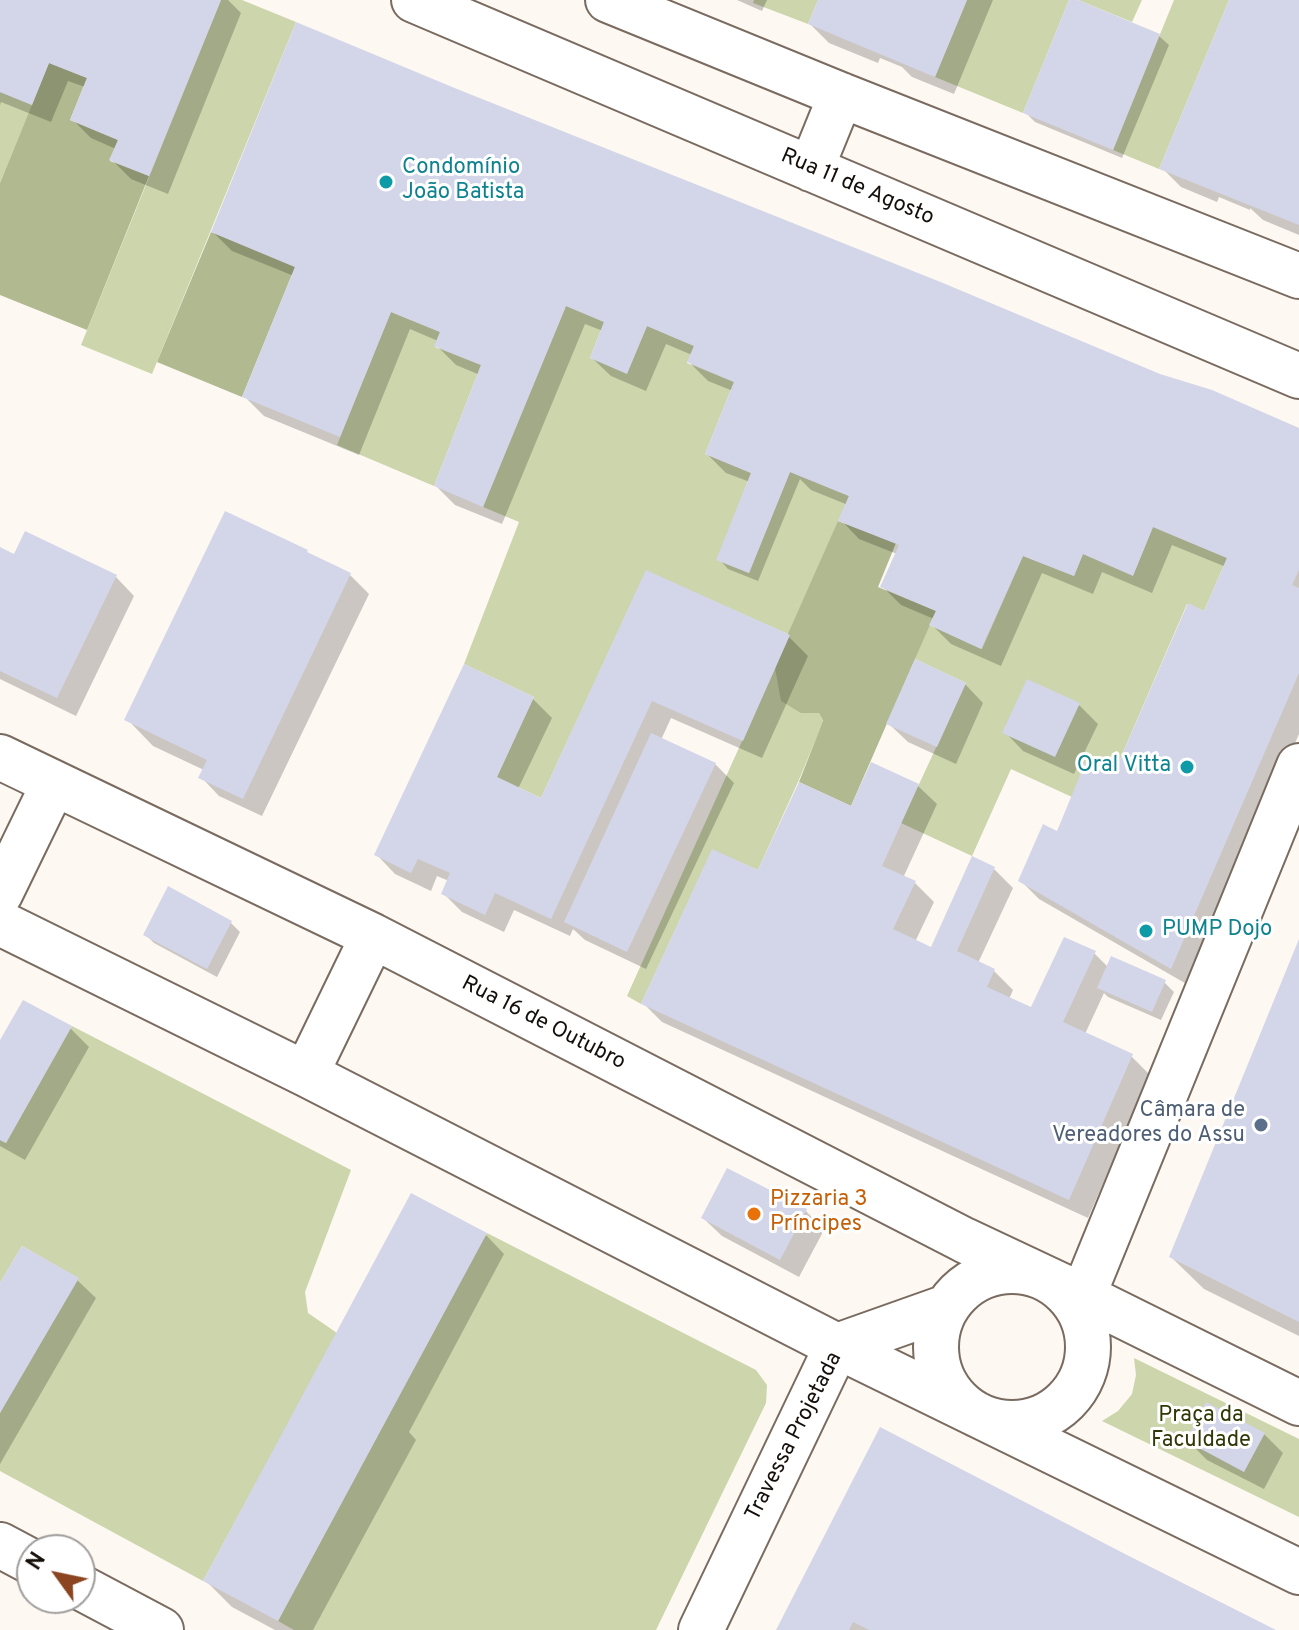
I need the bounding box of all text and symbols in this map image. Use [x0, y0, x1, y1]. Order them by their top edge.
street label: Rua 11 de Agosto [776, 144, 938, 232]
place label: Condomínio João Batista [402, 156, 524, 208]
marker: Condomínio João Batista [377, 173, 395, 191]
place label: Oral Vitta [1077, 754, 1171, 780]
marker: Oral Vitta [1178, 758, 1196, 776]
place label: PUMP Dojo [1162, 918, 1272, 944]
marker: PUMP Dojo [1137, 922, 1155, 940]
street label: Rua 16 de Outubro [457, 971, 629, 1077]
place label: Câmara de Vereadores do Assu [1052, 1099, 1245, 1150]
marker: Câmara de Vereadores do Assu [1252, 1116, 1270, 1134]
place label: Pizzaria 3 Príncipes [770, 1188, 868, 1240]
marker: Pizzaria 3 Príncipes [745, 1205, 763, 1223]
street label: Travessa Projetada [741, 1348, 849, 1526]
park label: Praça da Faculdade [1151, 1404, 1251, 1456]
north arrow [16, 1534, 96, 1614]
text: N [22, 1548, 53, 1576]

